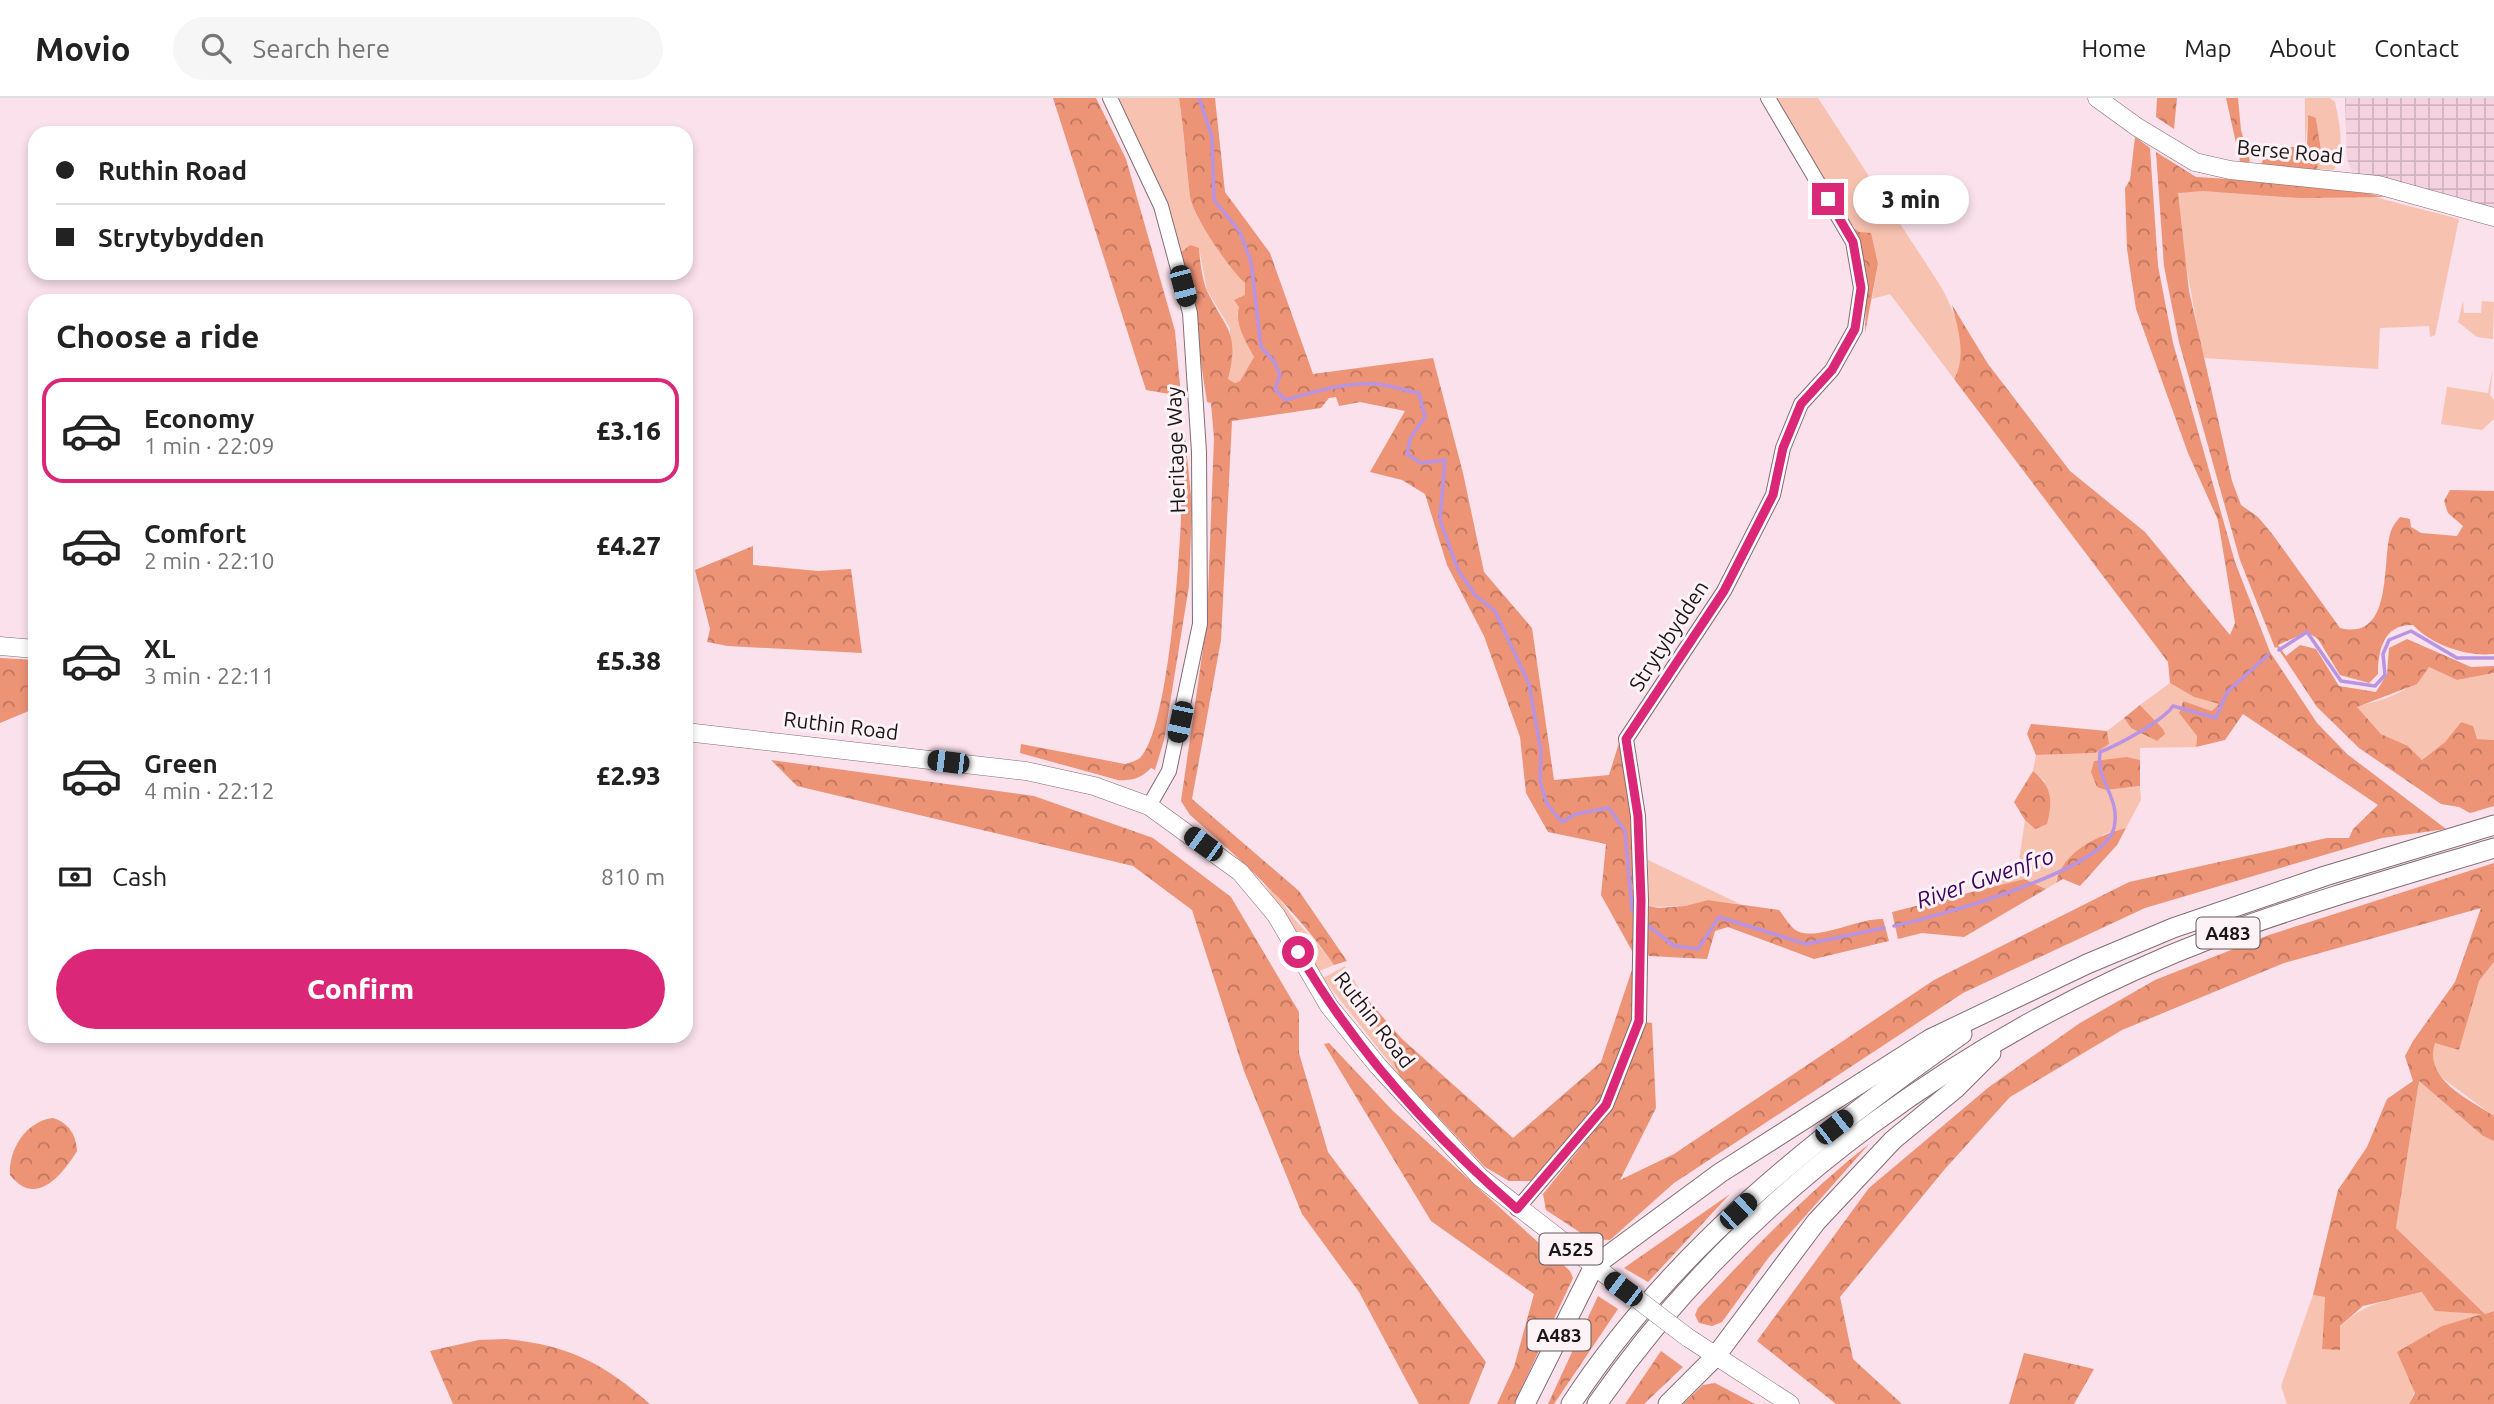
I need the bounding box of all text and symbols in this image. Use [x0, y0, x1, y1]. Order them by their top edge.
search box [173, 17, 663, 80]
icon: search [197, 29, 235, 67]
text: Movio [35, 30, 131, 67]
text: Search here [253, 34, 390, 63]
text: Home [2081, 35, 2146, 62]
text: Map [2184, 35, 2231, 62]
text: About [2269, 35, 2336, 62]
text: Contact [2374, 35, 2459, 62]
street label: Berse Road [2236, 134, 2344, 168]
text: Ruthin Road [98, 156, 247, 185]
callout: 3 min [1853, 174, 1968, 224]
route end [1812, 183, 1844, 215]
text: 3 min [1882, 187, 1940, 212]
text: Strytybydden [98, 223, 265, 252]
car [1168, 263, 1199, 309]
text: Choose a ride [56, 318, 259, 354]
street label: Heritage Way [1161, 386, 1189, 514]
icon: car [60, 399, 123, 462]
text: Economy [144, 404, 254, 433]
text: £3.16 [596, 416, 661, 445]
text: 1 min · 22:09 [144, 433, 275, 458]
icon: car [60, 514, 123, 577]
text: Comfort [144, 519, 247, 548]
text: £4.27 [596, 531, 661, 560]
text: 2 min · 22:10 [144, 548, 275, 573]
street label: Strytybydden [1624, 576, 1713, 695]
icon: car [60, 629, 123, 692]
text: XL [144, 634, 175, 663]
text: £5.38 [596, 646, 661, 675]
text: 3 min · 22:11 [144, 663, 275, 688]
car [1166, 699, 1195, 745]
street label: Ruthin Road [782, 706, 900, 744]
icon: car [60, 744, 123, 807]
text: Green [144, 749, 218, 778]
car [926, 749, 971, 775]
text: £2.93 [596, 761, 661, 790]
text: 4 min · 22:12 [144, 778, 275, 803]
car [1180, 823, 1227, 865]
water label: River Gwenfro [1913, 842, 2057, 914]
icon: cash [56, 858, 94, 896]
text: Cash [112, 862, 167, 891]
text: 810 m [601, 864, 665, 889]
road number: A483 [2196, 918, 2260, 948]
route start [1282, 936, 1314, 968]
button: Confirm [56, 949, 665, 1029]
street label: Ruthin Road [1330, 966, 1420, 1072]
car [1811, 1106, 1858, 1148]
car [1716, 1189, 1761, 1233]
road number: A525 [1540, 1233, 1602, 1264]
car [1600, 1268, 1647, 1310]
road number: A483 [1528, 1320, 1590, 1350]

